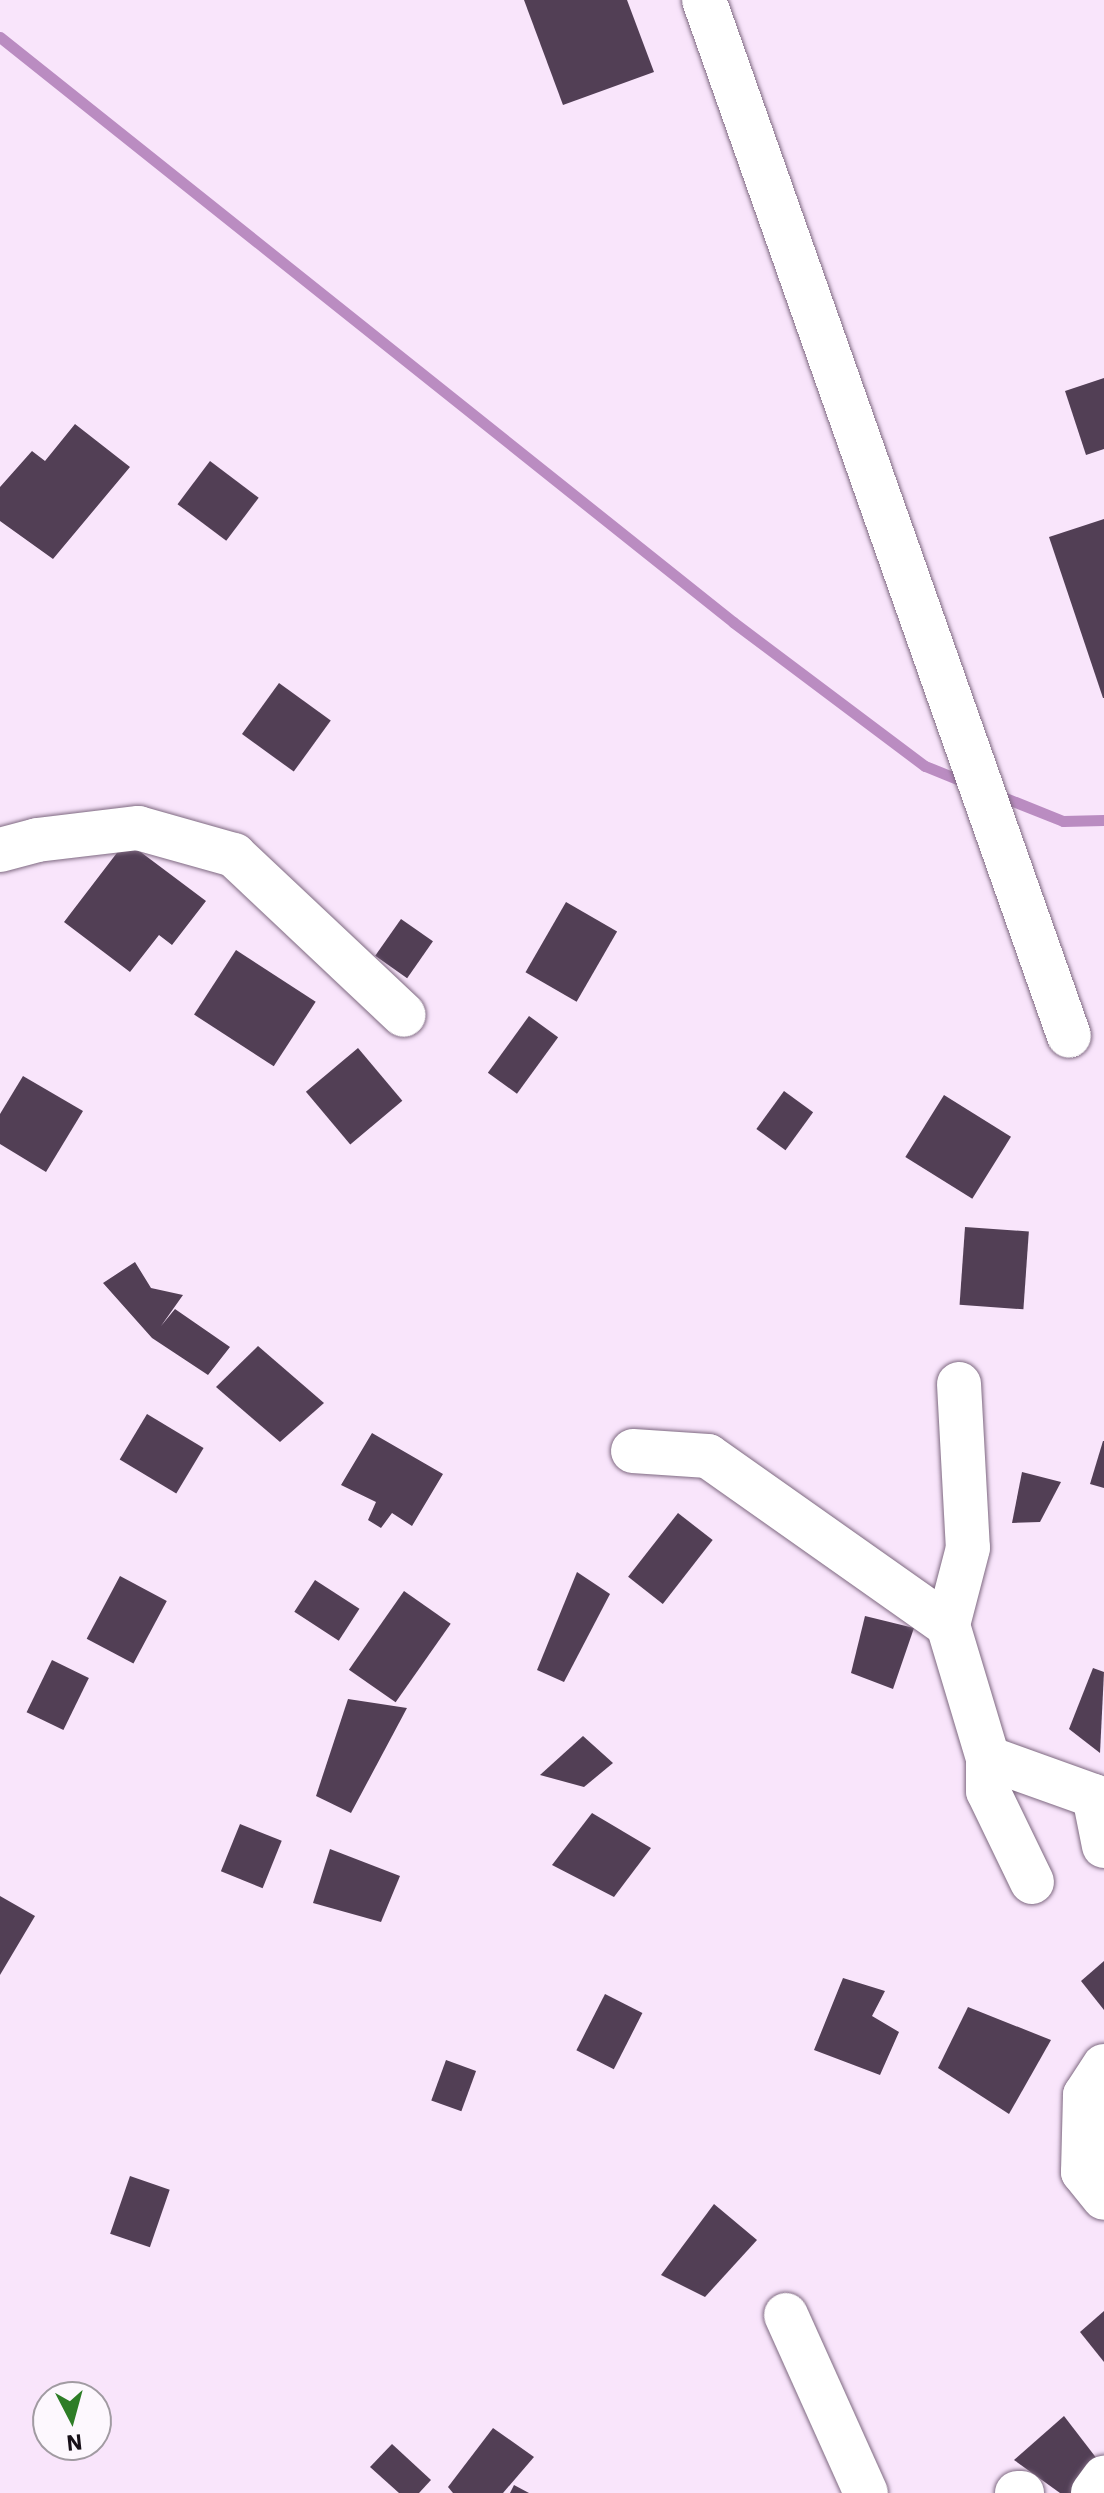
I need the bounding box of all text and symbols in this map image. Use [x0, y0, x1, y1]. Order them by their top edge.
north arrow [32, 2381, 112, 2461]
text: N [65, 2428, 84, 2459]

